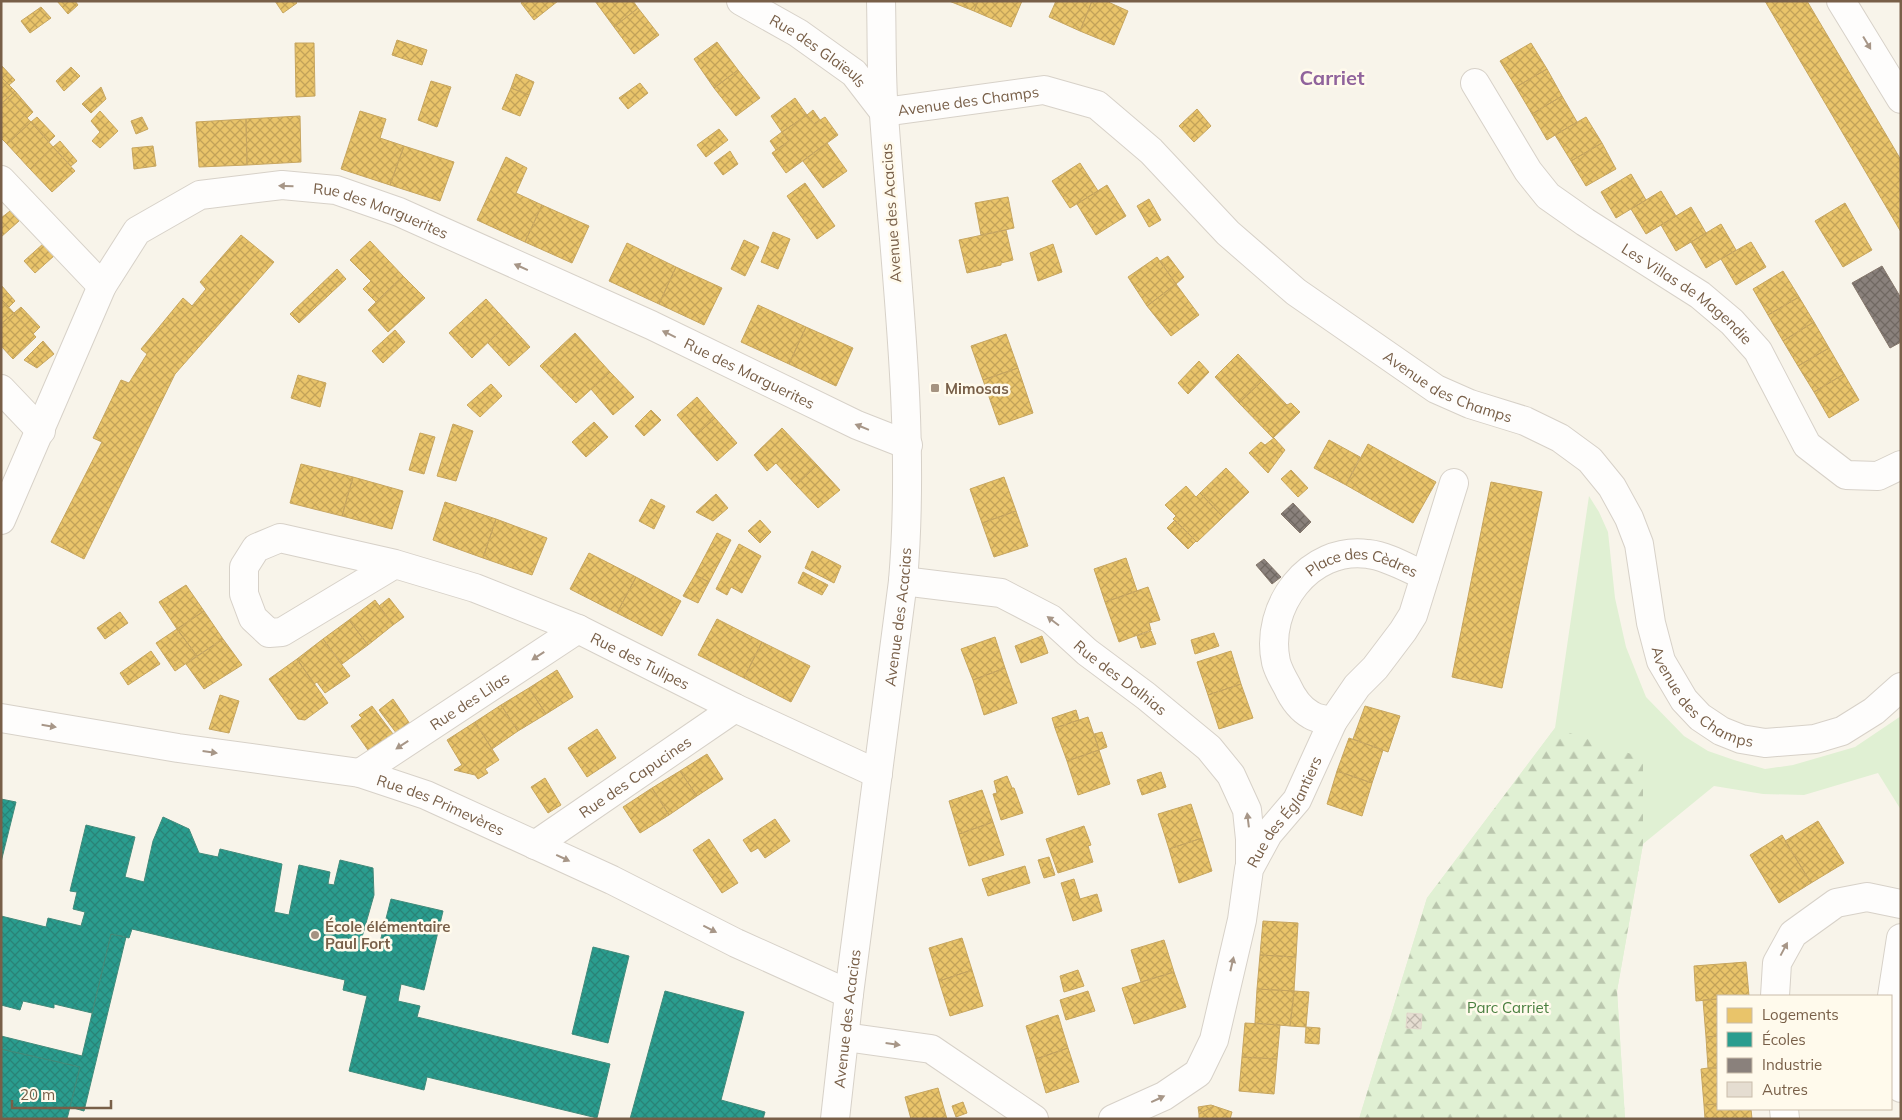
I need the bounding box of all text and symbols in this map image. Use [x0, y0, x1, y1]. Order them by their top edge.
street label: Rue des Glaïeuls [767, 10, 871, 91]
one-way arrow [1862, 36, 1871, 49]
district label: Carriet [1299, 65, 1365, 90]
street label: Avenue des Champs [896, 81, 1040, 120]
street label: Avenue des Acacias [877, 143, 905, 283]
street label: Rue des Marguerites [312, 178, 451, 242]
one-way arrow [278, 182, 294, 190]
street label: Les Villas de Magendie [1618, 238, 1757, 348]
one-way arrow [514, 262, 528, 270]
one-way arrow [662, 330, 676, 338]
street label: Rue des Marguerites [681, 333, 818, 413]
street label: Avenue des Champs [1380, 346, 1515, 426]
place label: Mimosas [945, 379, 1009, 398]
marker: Mimosas [929, 382, 941, 394]
one-way arrow [855, 423, 870, 430]
text: Place des Cèdres [1301, 544, 1421, 581]
street label: Avenue des Acacias [880, 547, 915, 687]
street label: Place des Cèdres [1304, 567, 1422, 585]
one-way arrow [1047, 616, 1060, 627]
street label: Rue des Tulipes [588, 628, 693, 693]
street label: Rue des Dalhias [1070, 635, 1171, 719]
street label: Avenue des Champs [1648, 644, 1755, 750]
one-way arrow [531, 651, 544, 660]
street label: Rue des Lilas [426, 668, 513, 734]
one-way arrow [42, 723, 58, 731]
street label: Rue des Capucines [575, 732, 695, 822]
one-way arrow [395, 740, 409, 750]
one-way arrow [202, 748, 218, 756]
street label: Rue des Églantiers [1242, 753, 1325, 871]
street label: Rue des Primevères [375, 770, 508, 839]
one-way arrow [1244, 812, 1252, 828]
one-way arrow [556, 854, 571, 863]
place label: École élémentaire Paul Fort [325, 917, 450, 953]
one-way arrow [702, 925, 717, 933]
marker: École élémentaire Paul Fort [309, 929, 321, 941]
one-way arrow [1780, 943, 1789, 956]
street label: Avenue des Acacias [829, 948, 864, 1089]
one-way arrow [1228, 957, 1236, 972]
legend [1717, 995, 1892, 1110]
park label: Parc Carriet [1467, 998, 1549, 1017]
text: Logements [1762, 1005, 1839, 1024]
text: Écoles [1762, 1030, 1806, 1049]
one-way arrow [886, 1040, 902, 1048]
text: Industrie [1762, 1055, 1822, 1074]
scale bar [12, 1078, 111, 1110]
text: Autres [1762, 1080, 1808, 1099]
text: 20 m [20, 1085, 55, 1104]
one-way arrow [1151, 1094, 1165, 1102]

